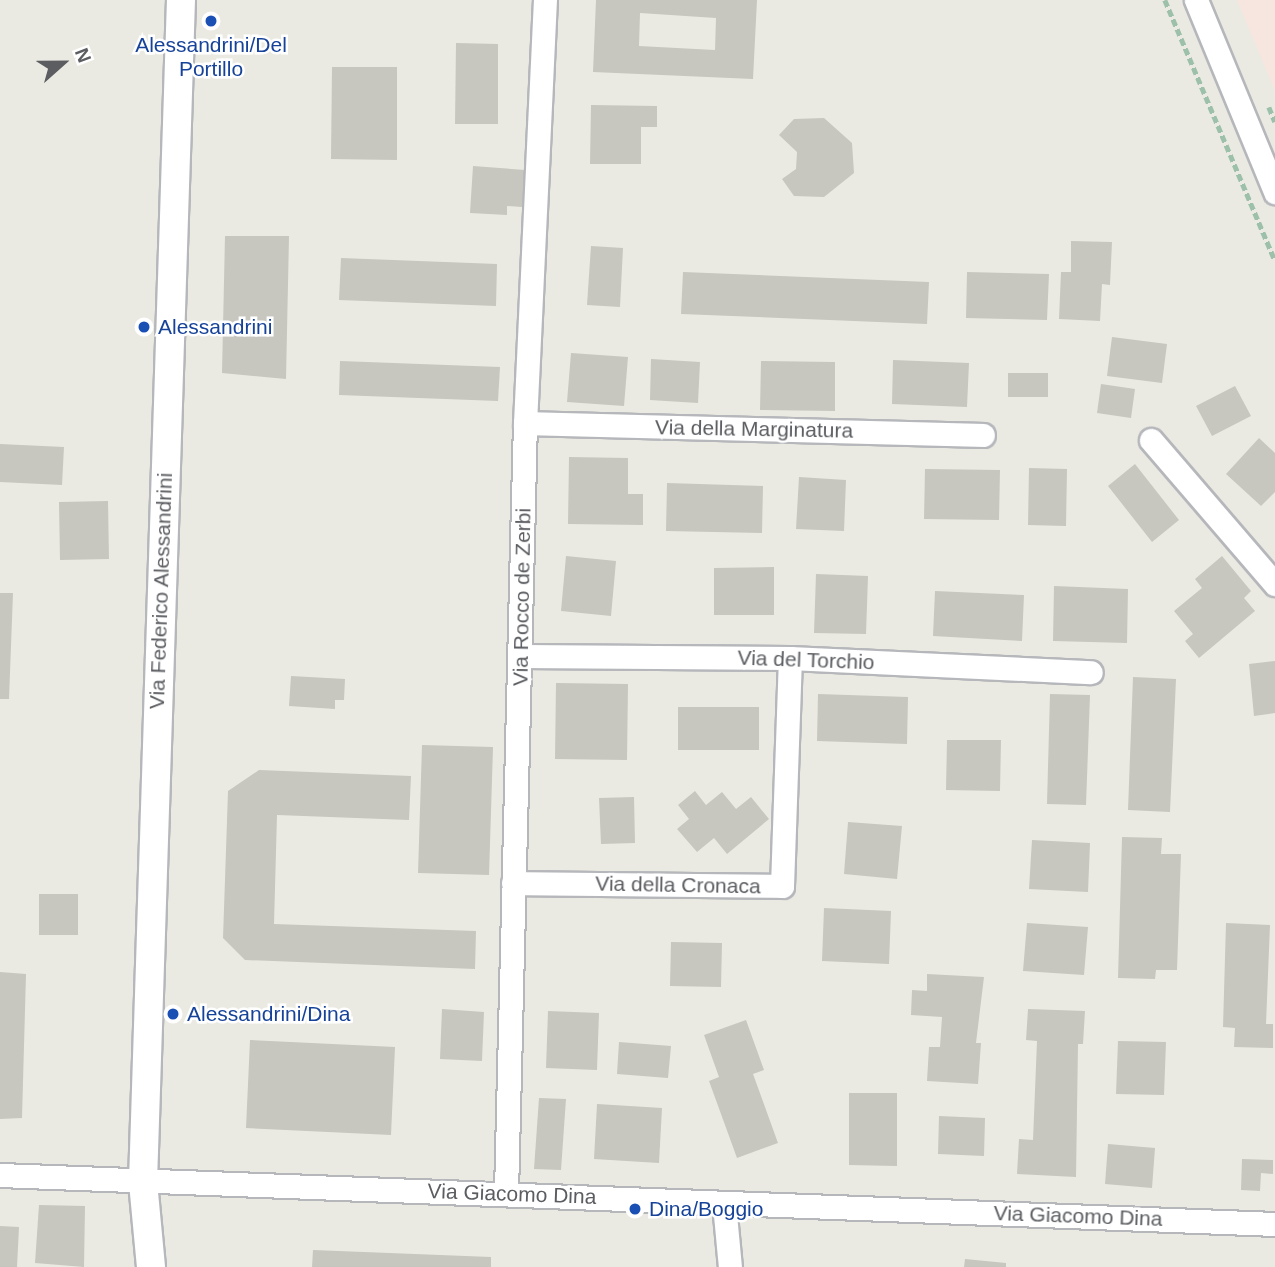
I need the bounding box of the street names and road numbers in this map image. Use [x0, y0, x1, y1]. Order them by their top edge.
street label: Via della Marginatura [655, 415, 853, 443]
street label: Via Federico Alessandrini [144, 472, 178, 710]
street label: Via Rocco de Zerbi [508, 508, 536, 686]
street label: Via del Torchio [737, 645, 875, 675]
street label: Via della Cronaca [595, 871, 761, 899]
street label: Via Giacomo Dina [427, 1178, 597, 1210]
street label: Via Giacomo Dina [993, 1200, 1163, 1232]

